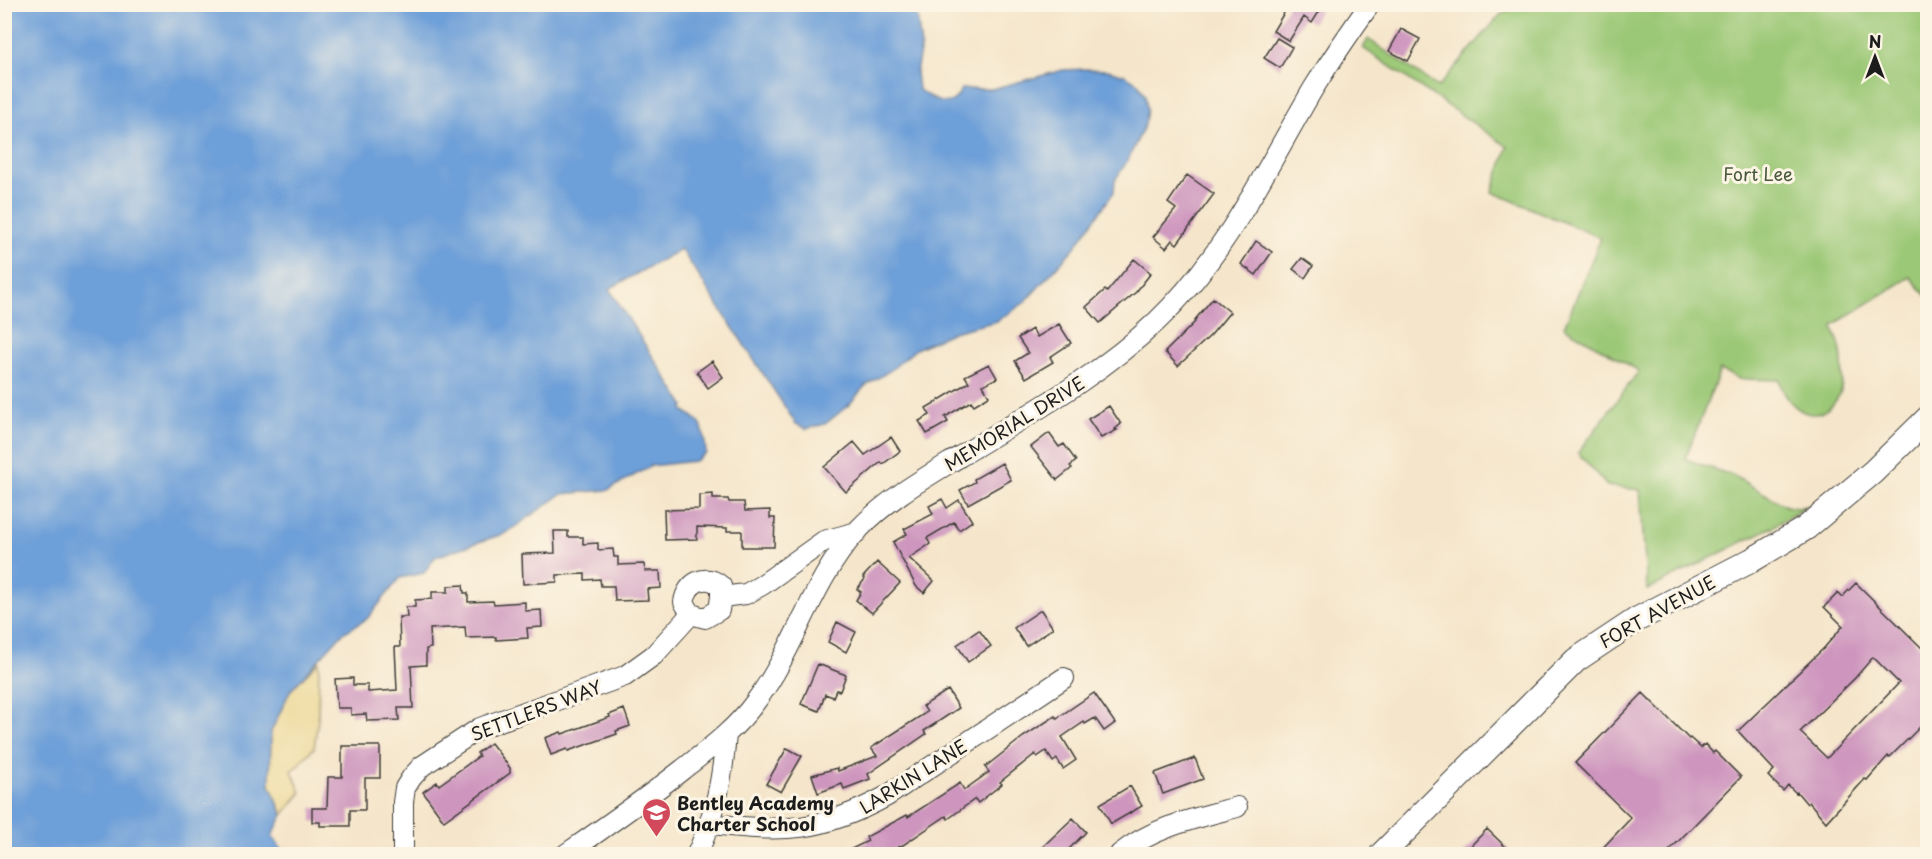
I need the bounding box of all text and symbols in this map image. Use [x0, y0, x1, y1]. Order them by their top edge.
north arrow [1845, 27, 1905, 87]
text: N [1869, 29, 1881, 53]
park label: Fort Lee [1723, 160, 1793, 187]
street label: MEMORIAL DRIVE [939, 369, 1089, 477]
street label: FORT AVENUE [1594, 568, 1720, 654]
street label: SETTLERS WAY [466, 672, 606, 747]
street label: LARKIN LANE [854, 732, 972, 820]
place label: Bentley Academy Charter School [677, 789, 834, 837]
school or university icon: Bentley Academy Charter School [640, 796, 672, 838]

